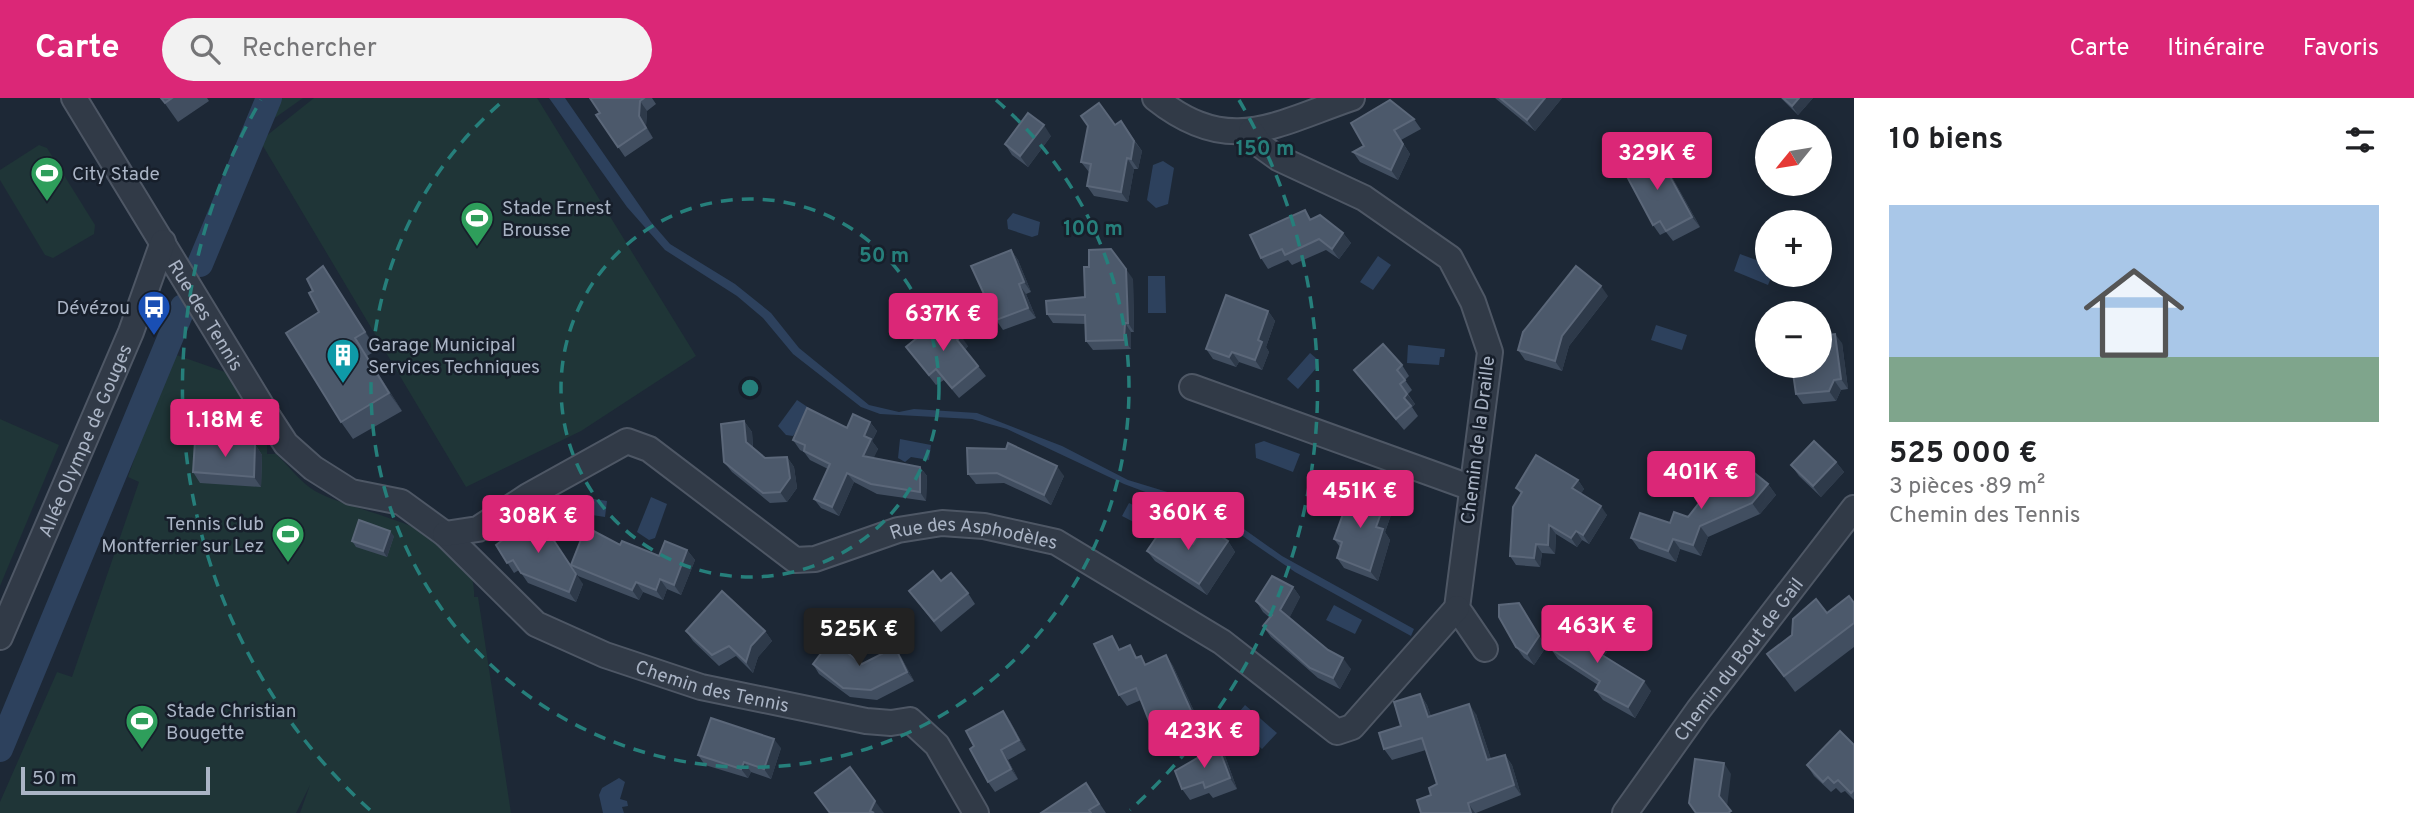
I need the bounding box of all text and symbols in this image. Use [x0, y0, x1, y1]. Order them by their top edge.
search box [162, 18, 652, 81]
text: Carte [35, 28, 120, 70]
icon: search [186, 30, 224, 68]
text: Rechercher [242, 33, 377, 66]
text: Carte [2069, 34, 2129, 64]
text: Itinéraire [2167, 34, 2265, 64]
text: Favoris [2303, 34, 2379, 64]
north arrow [1755, 119, 1832, 196]
map controls [1755, 119, 1832, 378]
icon: filters [2341, 121, 2379, 159]
text: 10 biens [1889, 122, 2003, 159]
pin: 329K € [1600, 132, 1714, 192]
text: 150 m [1236, 136, 1294, 163]
text: 329K € [1618, 140, 1696, 169]
sports icon: City Stade [28, 154, 66, 203]
place label: City Stade [72, 163, 160, 187]
place label: Stade Ernest Brousse [502, 197, 611, 243]
sports icon: Stade Ernest Brousse [458, 199, 496, 248]
button: + [1755, 210, 1832, 287]
text: 100 m [1063, 216, 1123, 243]
text: 50 m [859, 243, 909, 270]
icon: home [2071, 250, 2197, 376]
street label: Rue des Tennis [161, 256, 248, 376]
bus stop icon: Dévézou [135, 288, 173, 337]
pin: 637K € [886, 294, 1000, 353]
place label: Dévézou [56, 297, 130, 321]
text: 637K € [905, 301, 981, 330]
button: − [1755, 301, 1832, 378]
place label: Garage Municipal Services Techniques [368, 334, 540, 380]
building icon: Garage Municipal Services Techniques [324, 336, 362, 385]
street label: Allée Olympe de Gouges [34, 341, 138, 542]
street label: Chemin de la Draille [1457, 355, 1501, 526]
centre of rings [738, 376, 762, 400]
pin: 1.18M € [160, 400, 290, 459]
text: 1.18M € [186, 407, 264, 436]
text: 525 000 € [1889, 436, 2037, 473]
pin: 401K € [1644, 452, 1758, 511]
text: 401K € [1663, 459, 1739, 488]
pin: 451K € [1303, 470, 1417, 530]
text: 3 pièces · 89 m² [1889, 473, 2045, 502]
text: 451K € [1323, 478, 1397, 507]
pin: 360K € [1131, 492, 1245, 552]
pin: 308K € [481, 496, 595, 555]
text: 360K € [1148, 500, 1228, 529]
text: Chemin des Tennis [1889, 502, 2081, 531]
text: 308K € [498, 503, 578, 532]
place label: Tennis Club Montferrier sur Lez [101, 513, 264, 559]
street label: Rue des Asphodèles [887, 513, 1060, 556]
sports icon: Tennis Club Montferrier sur Lez [269, 515, 307, 564]
street label: Chemin du Bout de Gail [1670, 574, 1810, 747]
pin: 463K € [1540, 606, 1654, 665]
pin: 525K € [802, 608, 916, 668]
text: 463K € [1557, 613, 1637, 642]
text: 525K € [820, 616, 898, 645]
street label: Chemin des Tennis [632, 656, 791, 719]
place label: Stade Christian Bougette [166, 700, 296, 746]
sports icon: Stade Christian Bougette [123, 702, 161, 751]
pin: 423K € [1147, 710, 1261, 770]
text: 423K € [1164, 718, 1244, 747]
scale bar [21, 764, 210, 796]
text: 50 m [32, 767, 77, 791]

